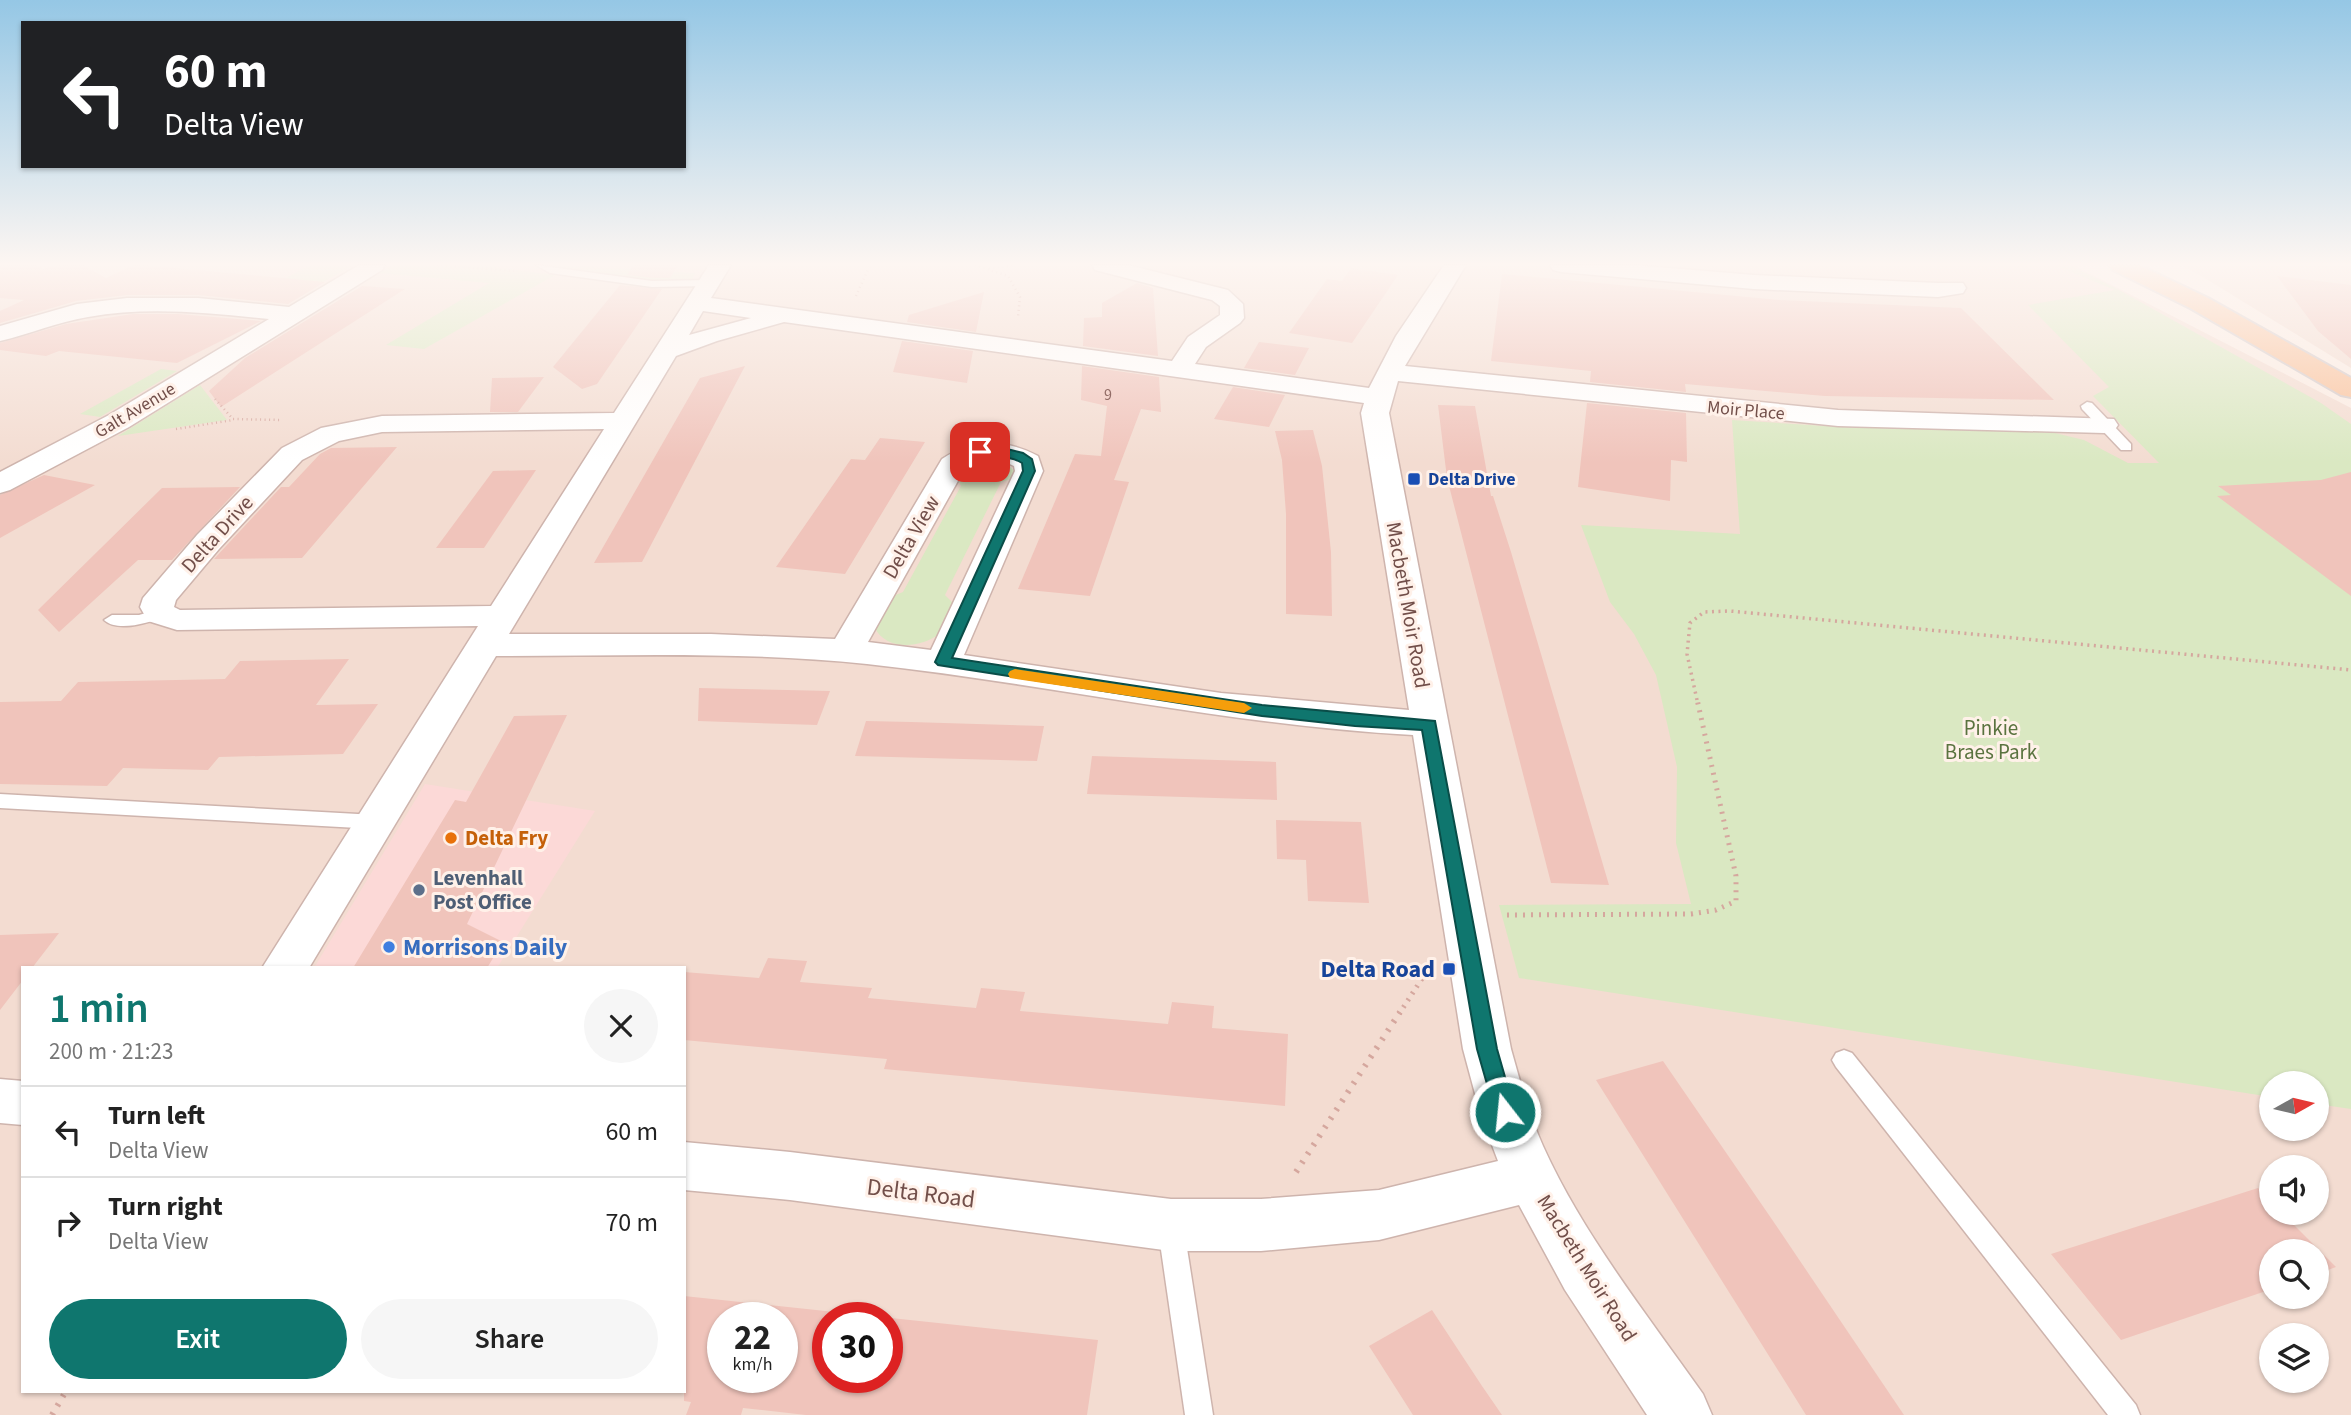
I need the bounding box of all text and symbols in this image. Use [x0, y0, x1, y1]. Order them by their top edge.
text: 60 m [164, 37, 268, 107]
icon: left [49, 49, 140, 140]
text: Delta View [164, 102, 304, 148]
street label: Galt Avenue [90, 377, 180, 444]
house number: 9 [1104, 384, 1112, 406]
street label: Moir Place [1706, 395, 1786, 426]
pin [950, 422, 1010, 482]
icon: arrive [961, 433, 999, 471]
place label: Delta Drive [1428, 467, 1516, 492]
marker: Delta Drive [1406, 471, 1422, 487]
street label: Delta Drive [174, 488, 260, 580]
street label: Delta View [875, 490, 947, 584]
street label: Macbeth Moir Road [1379, 520, 1437, 690]
park label: Pinkie Braes Park [1945, 713, 2038, 767]
place label: Delta Fry [465, 823, 548, 853]
marker: Delta Fry [443, 830, 459, 846]
place label: Levenhall Post Office [433, 863, 532, 917]
marker: Levenhall Post Office [411, 882, 427, 898]
place label: Morrisons Daily [403, 930, 568, 965]
marker: Morrisons Daily [381, 939, 397, 955]
place label: Delta Road [1320, 952, 1435, 987]
marker: Delta Road [1441, 961, 1457, 977]
text: 1 min [49, 979, 149, 1039]
button: close [584, 989, 658, 1063]
text: 200 m · 21:23 [49, 1035, 173, 1068]
north arrow [2259, 1071, 2329, 1141]
map controls [2259, 1071, 2329, 1393]
position arrow [1468, 1075, 1542, 1149]
text: Turn left [108, 1097, 205, 1134]
icon: left [49, 1113, 87, 1151]
text: 60 m [605, 1113, 658, 1150]
text: Delta View [108, 1134, 208, 1167]
button: sound [2259, 1155, 2329, 1225]
street label: Delta Road [865, 1169, 977, 1217]
text: Turn right [108, 1188, 223, 1225]
street label: Macbeth Moir Road [1530, 1189, 1644, 1347]
icon: right [49, 1204, 87, 1242]
text: 70 m [605, 1204, 658, 1241]
text: Delta View [108, 1225, 208, 1258]
button: search [2259, 1239, 2329, 1309]
button: Exit [49, 1299, 347, 1379]
button: Share [361, 1299, 658, 1379]
speed limit sign: 30 [812, 1302, 903, 1393]
text: 22 [734, 1313, 771, 1363]
button: layers [2259, 1323, 2329, 1393]
text: km/h [733, 1352, 772, 1377]

